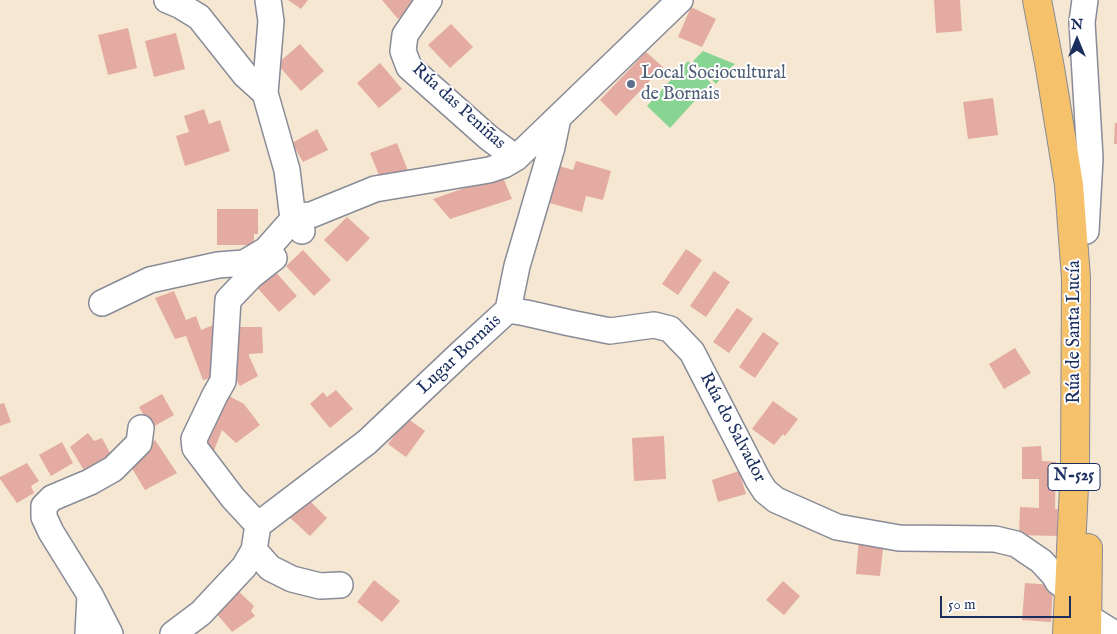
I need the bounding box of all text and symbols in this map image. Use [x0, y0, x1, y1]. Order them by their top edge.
north arrow [1052, 15, 1102, 65]
text: N [1071, 16, 1083, 34]
street label: Rúa das Peniñas [407, 59, 509, 155]
place label: Local Sociocultural de Bornais [641, 63, 786, 106]
marker: Local Sociocultural de Bornais [625, 78, 637, 90]
street label: Rúa de Santa Lucía [1064, 260, 1086, 404]
street label: Lugar Bornais [414, 311, 506, 399]
street label: Rúa do Salvador [694, 369, 770, 487]
road number: N-525 [1048, 464, 1100, 491]
scale bar [942, 586, 1073, 618]
text: 50 m [948, 595, 976, 614]

